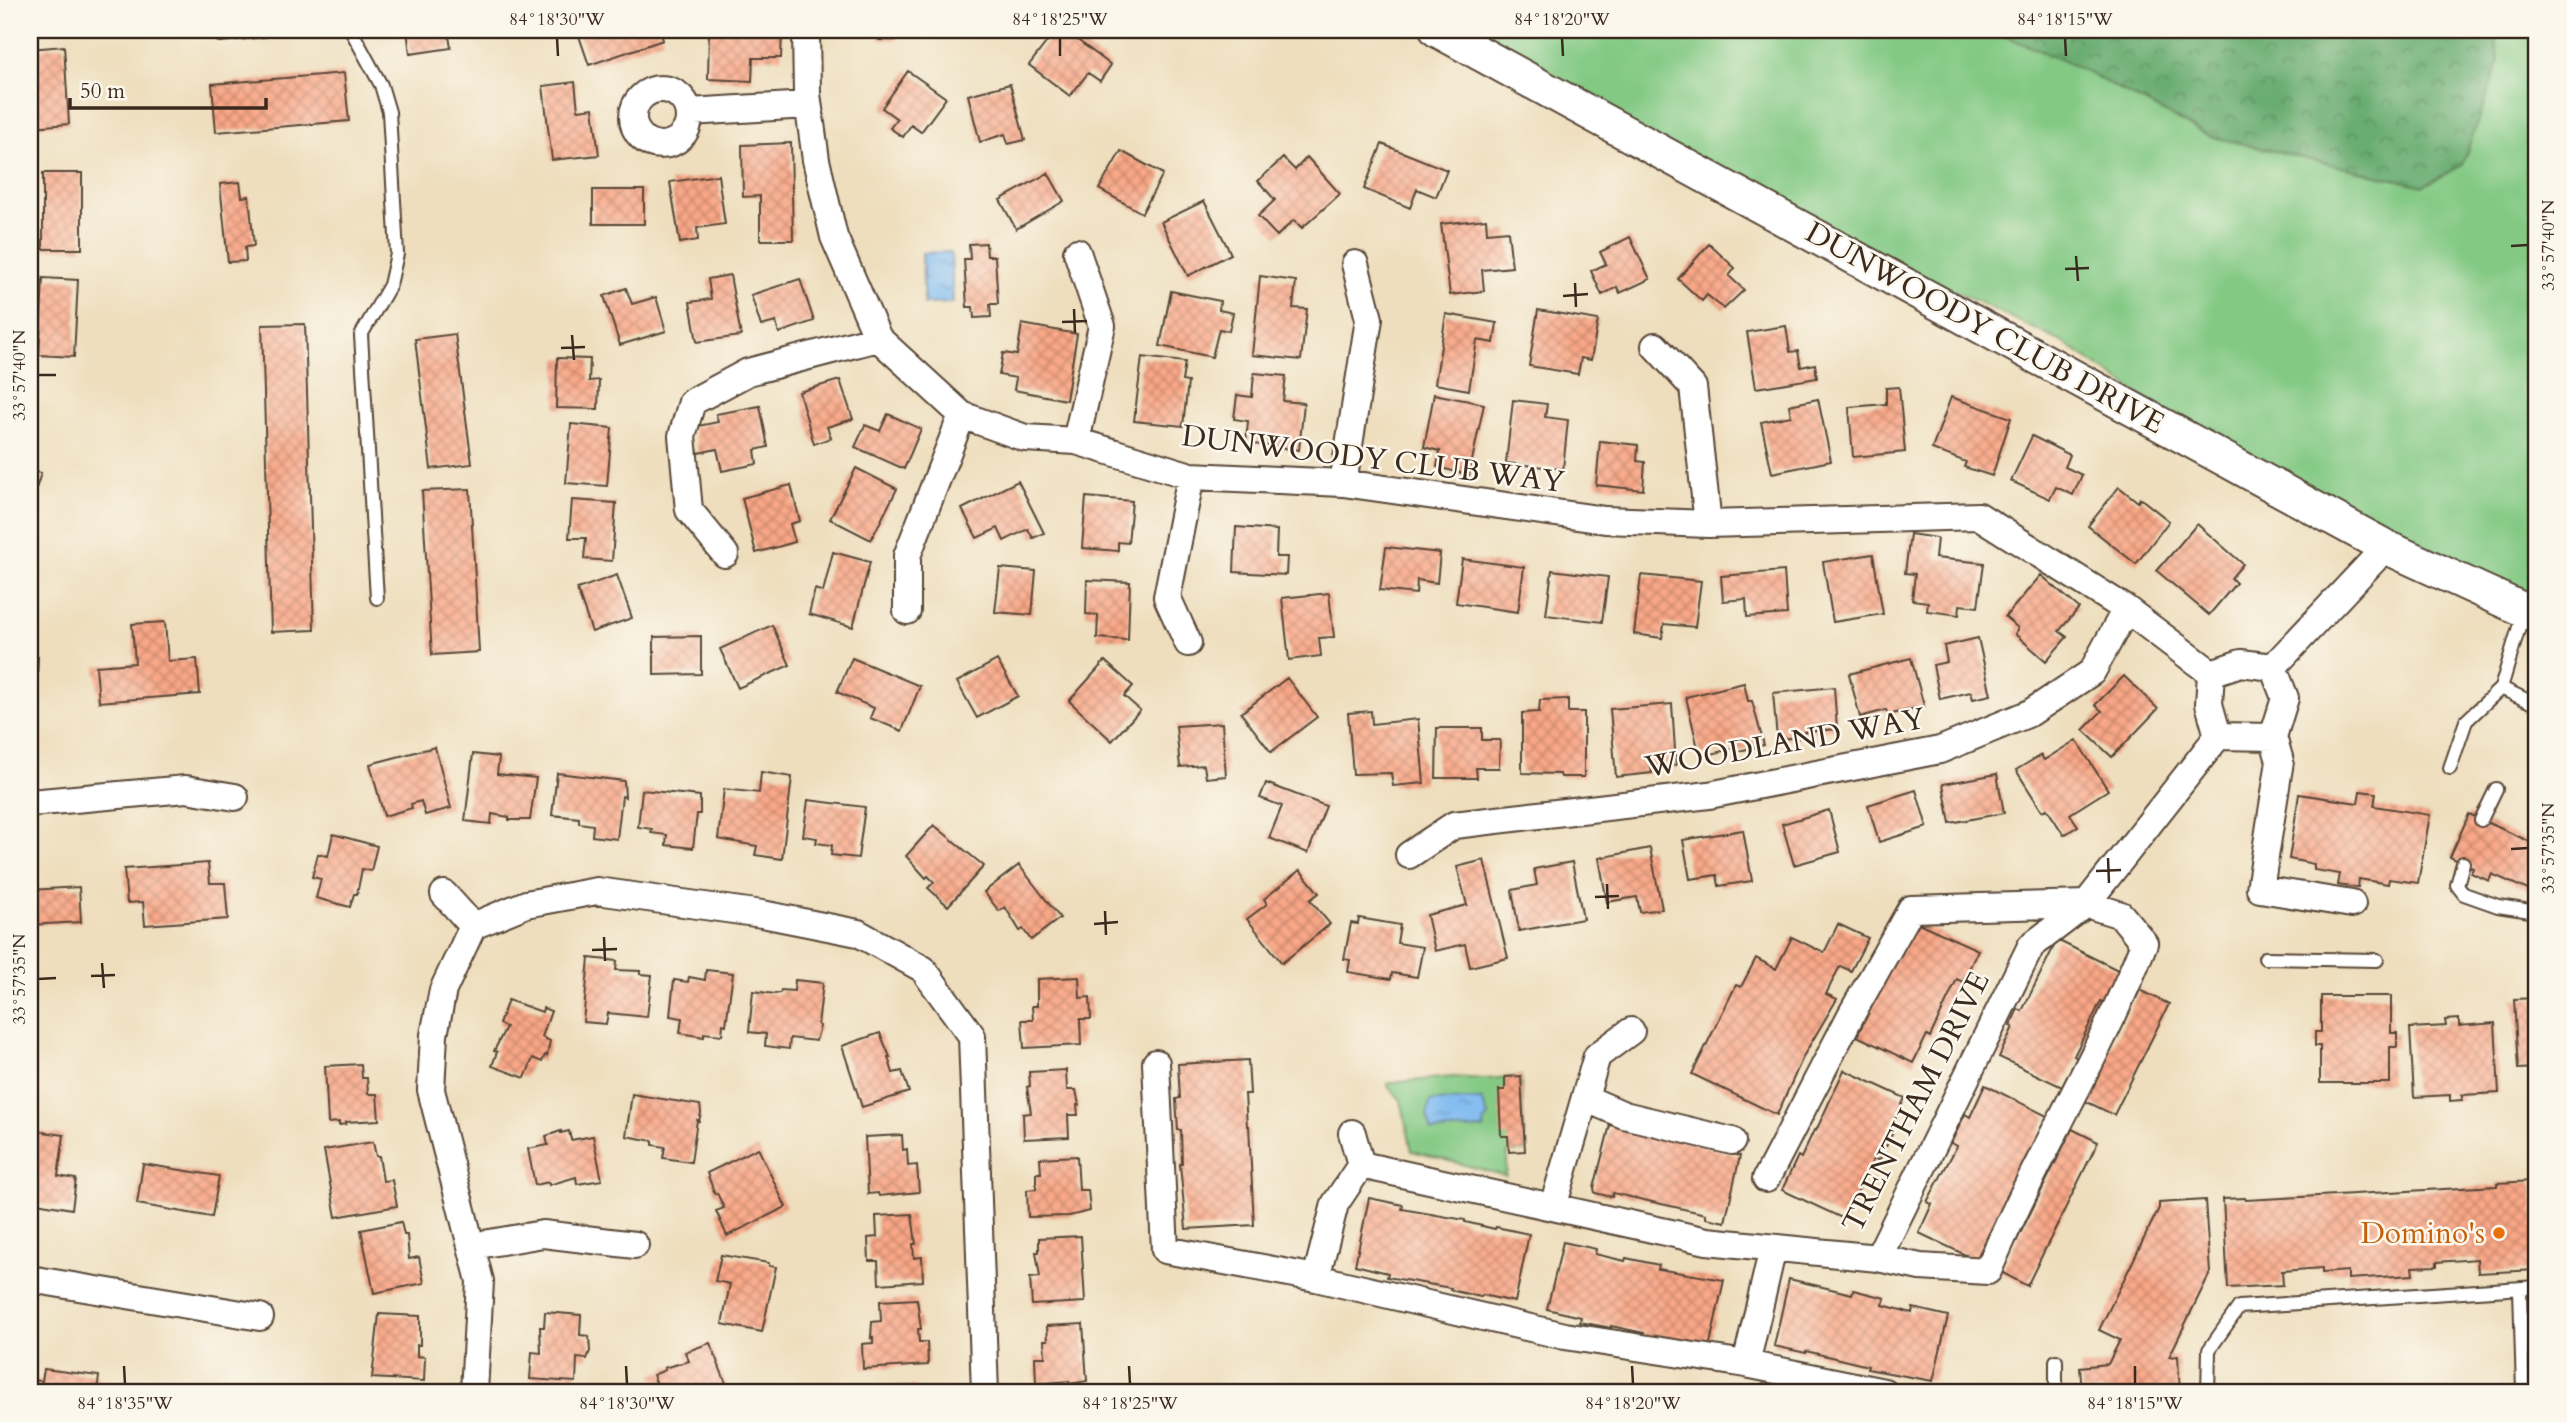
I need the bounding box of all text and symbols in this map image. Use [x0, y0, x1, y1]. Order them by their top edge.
text: 84°18'30"W [509, 7, 605, 32]
text: 84°18'25"W [1012, 7, 1108, 32]
text: 84°18'20"W [1514, 7, 1610, 32]
text: 84°18'15"W [2017, 7, 2113, 32]
scale bar [70, 66, 266, 110]
text: 50 m [80, 77, 125, 106]
text: 33°57'40"N [2536, 199, 2561, 291]
street label: DUNWOODY CLUB DRIVE [1798, 212, 2172, 444]
text: 33°57'40"N [7, 329, 32, 421]
street label: DUNWOODY CLUB WAY [1179, 415, 1567, 503]
street label: WOODLAND WAY [1641, 698, 1929, 788]
text: 33°57'35"N [2536, 802, 2561, 894]
text: 33°57'35"N [7, 933, 32, 1025]
street label: TRENTHAM DRIVE [1832, 965, 2000, 1239]
place label: Domino's [2360, 1213, 2485, 1254]
marker: Domino's [2491, 1225, 2507, 1241]
text: 84°18'35"W [77, 1391, 173, 1416]
text: 84°18'30"W [579, 1391, 675, 1416]
text: 84°18'25"W [1082, 1391, 1178, 1416]
text: 84°18'20"W [1585, 1391, 1681, 1416]
text: 84°18'15"W [2087, 1391, 2183, 1416]

